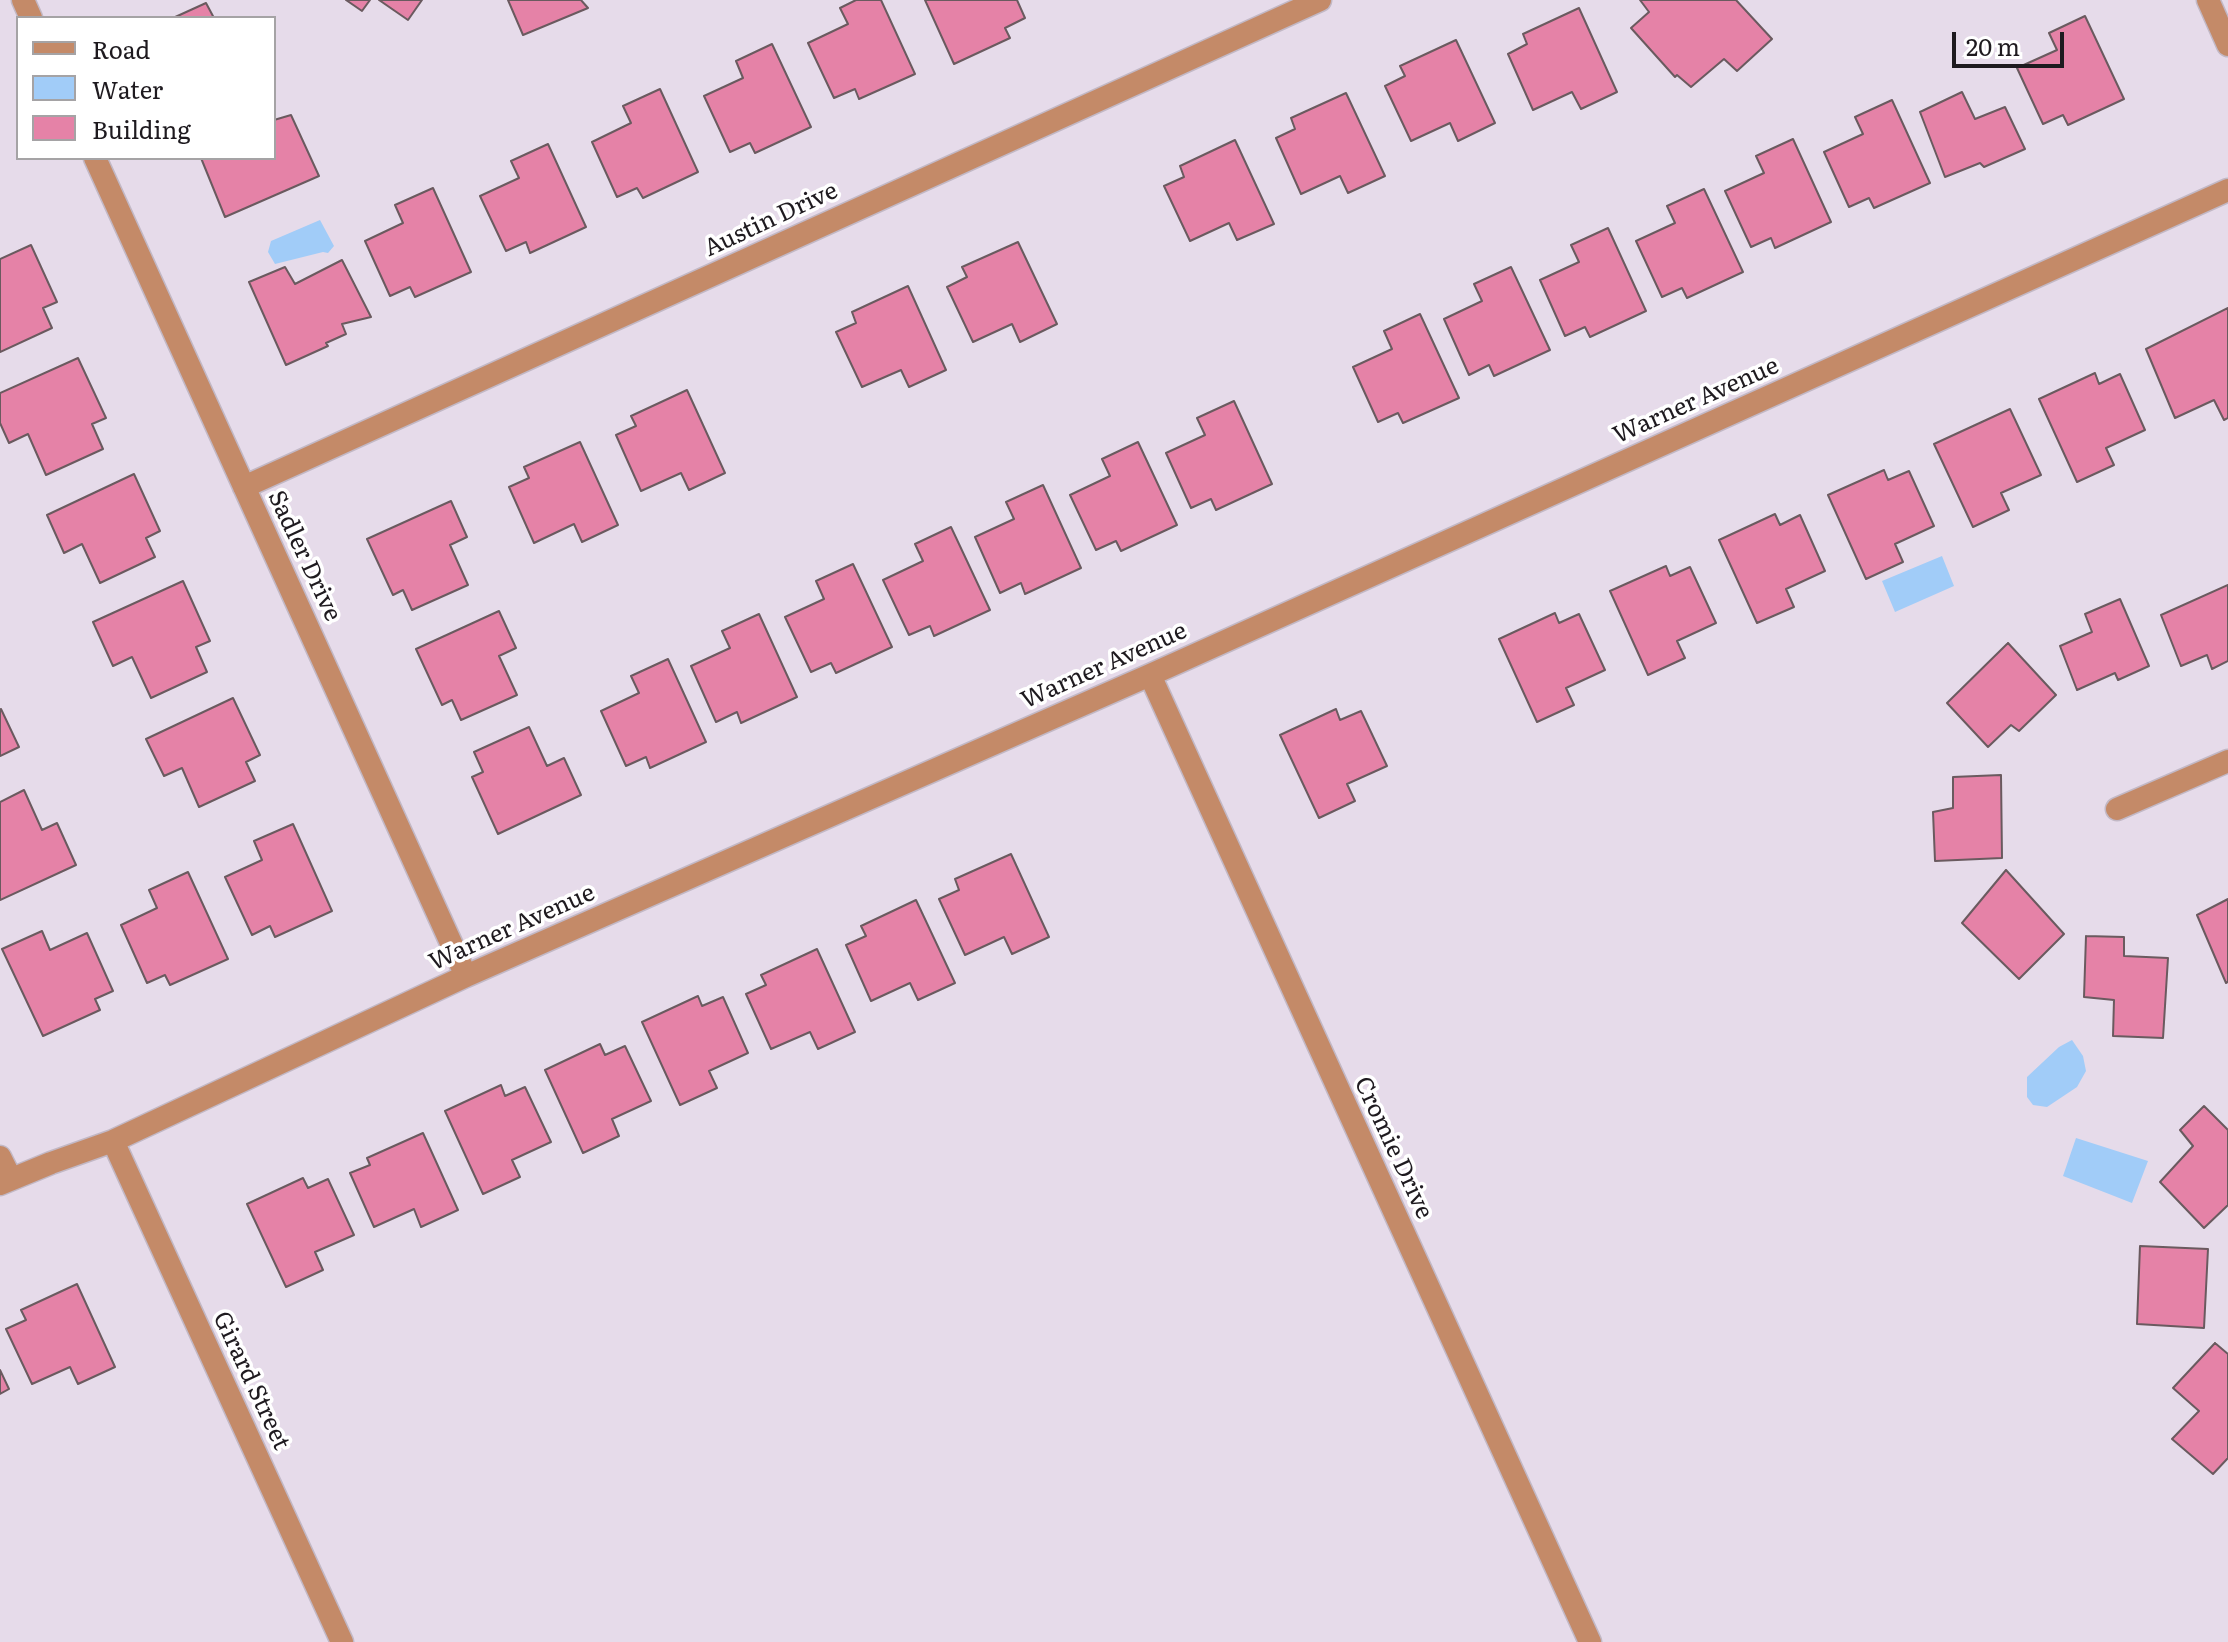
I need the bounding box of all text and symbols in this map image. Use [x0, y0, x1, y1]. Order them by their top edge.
legend [16, 16, 276, 160]
scale bar [1956, 16, 2068, 66]
text: 20 m [1966, 28, 2020, 63]
text: Road [92, 31, 150, 66]
text: Water [92, 71, 163, 106]
text: Building [92, 111, 191, 146]
street label: Austin Drive [700, 177, 842, 263]
street label: Warner Avenue [1609, 352, 1783, 450]
street label: Sadler Drive [261, 486, 347, 626]
street label: Warner Avenue [1017, 617, 1191, 715]
street label: Warner Avenue [425, 879, 599, 977]
street label: Cromie Drive [1348, 1072, 1438, 1224]
street label: Girard Street [206, 1307, 296, 1455]

